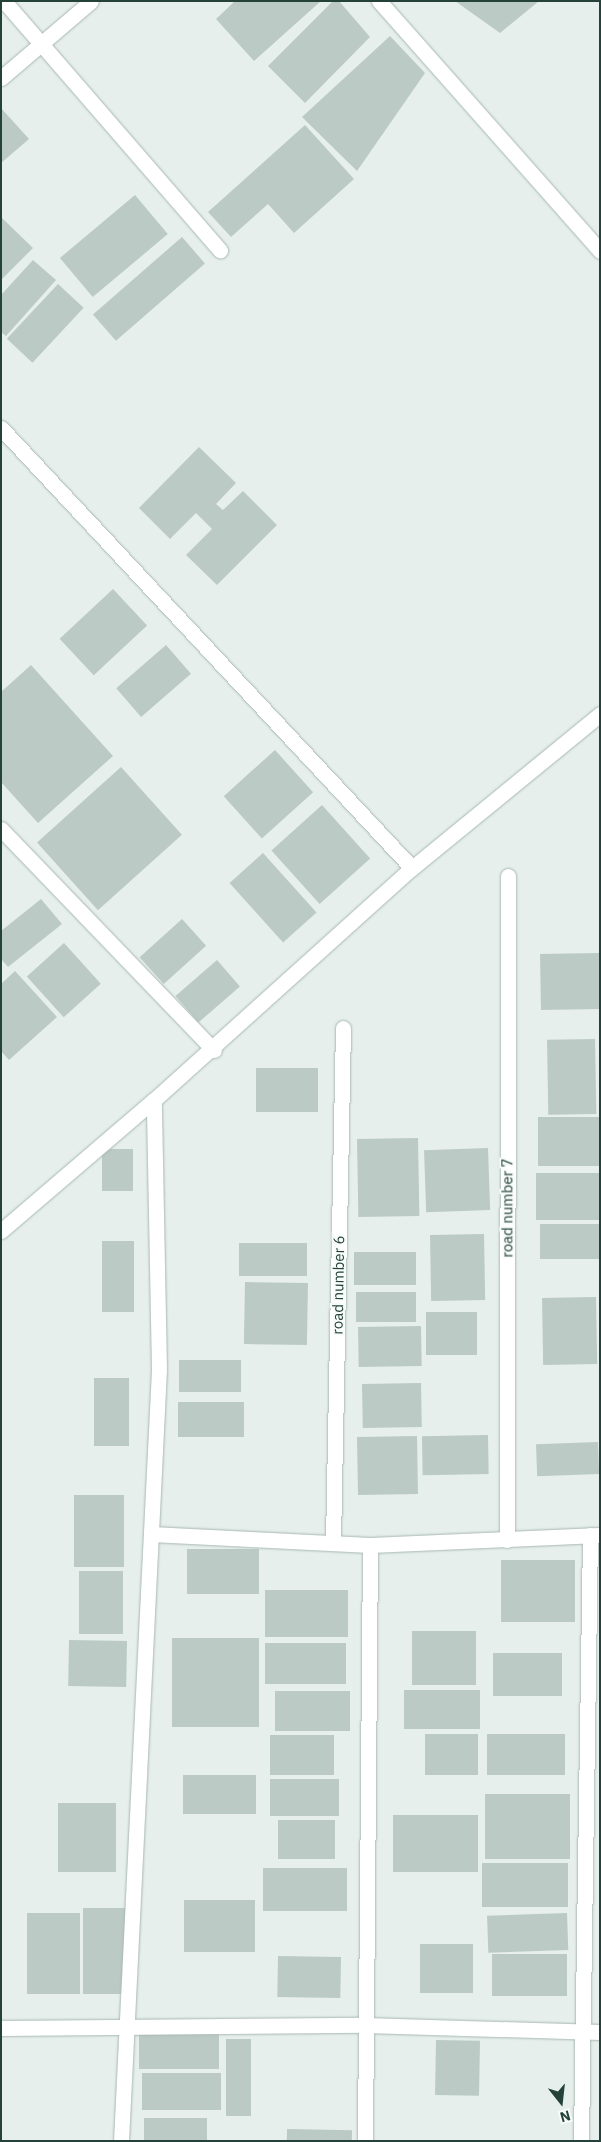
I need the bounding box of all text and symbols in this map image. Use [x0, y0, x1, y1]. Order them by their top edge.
street label: road number 7 [498, 1158, 516, 1258]
street label: road number 6 [328, 1235, 348, 1335]
north arrow [536, 2077, 586, 2127]
text: N [558, 2106, 572, 2126]

